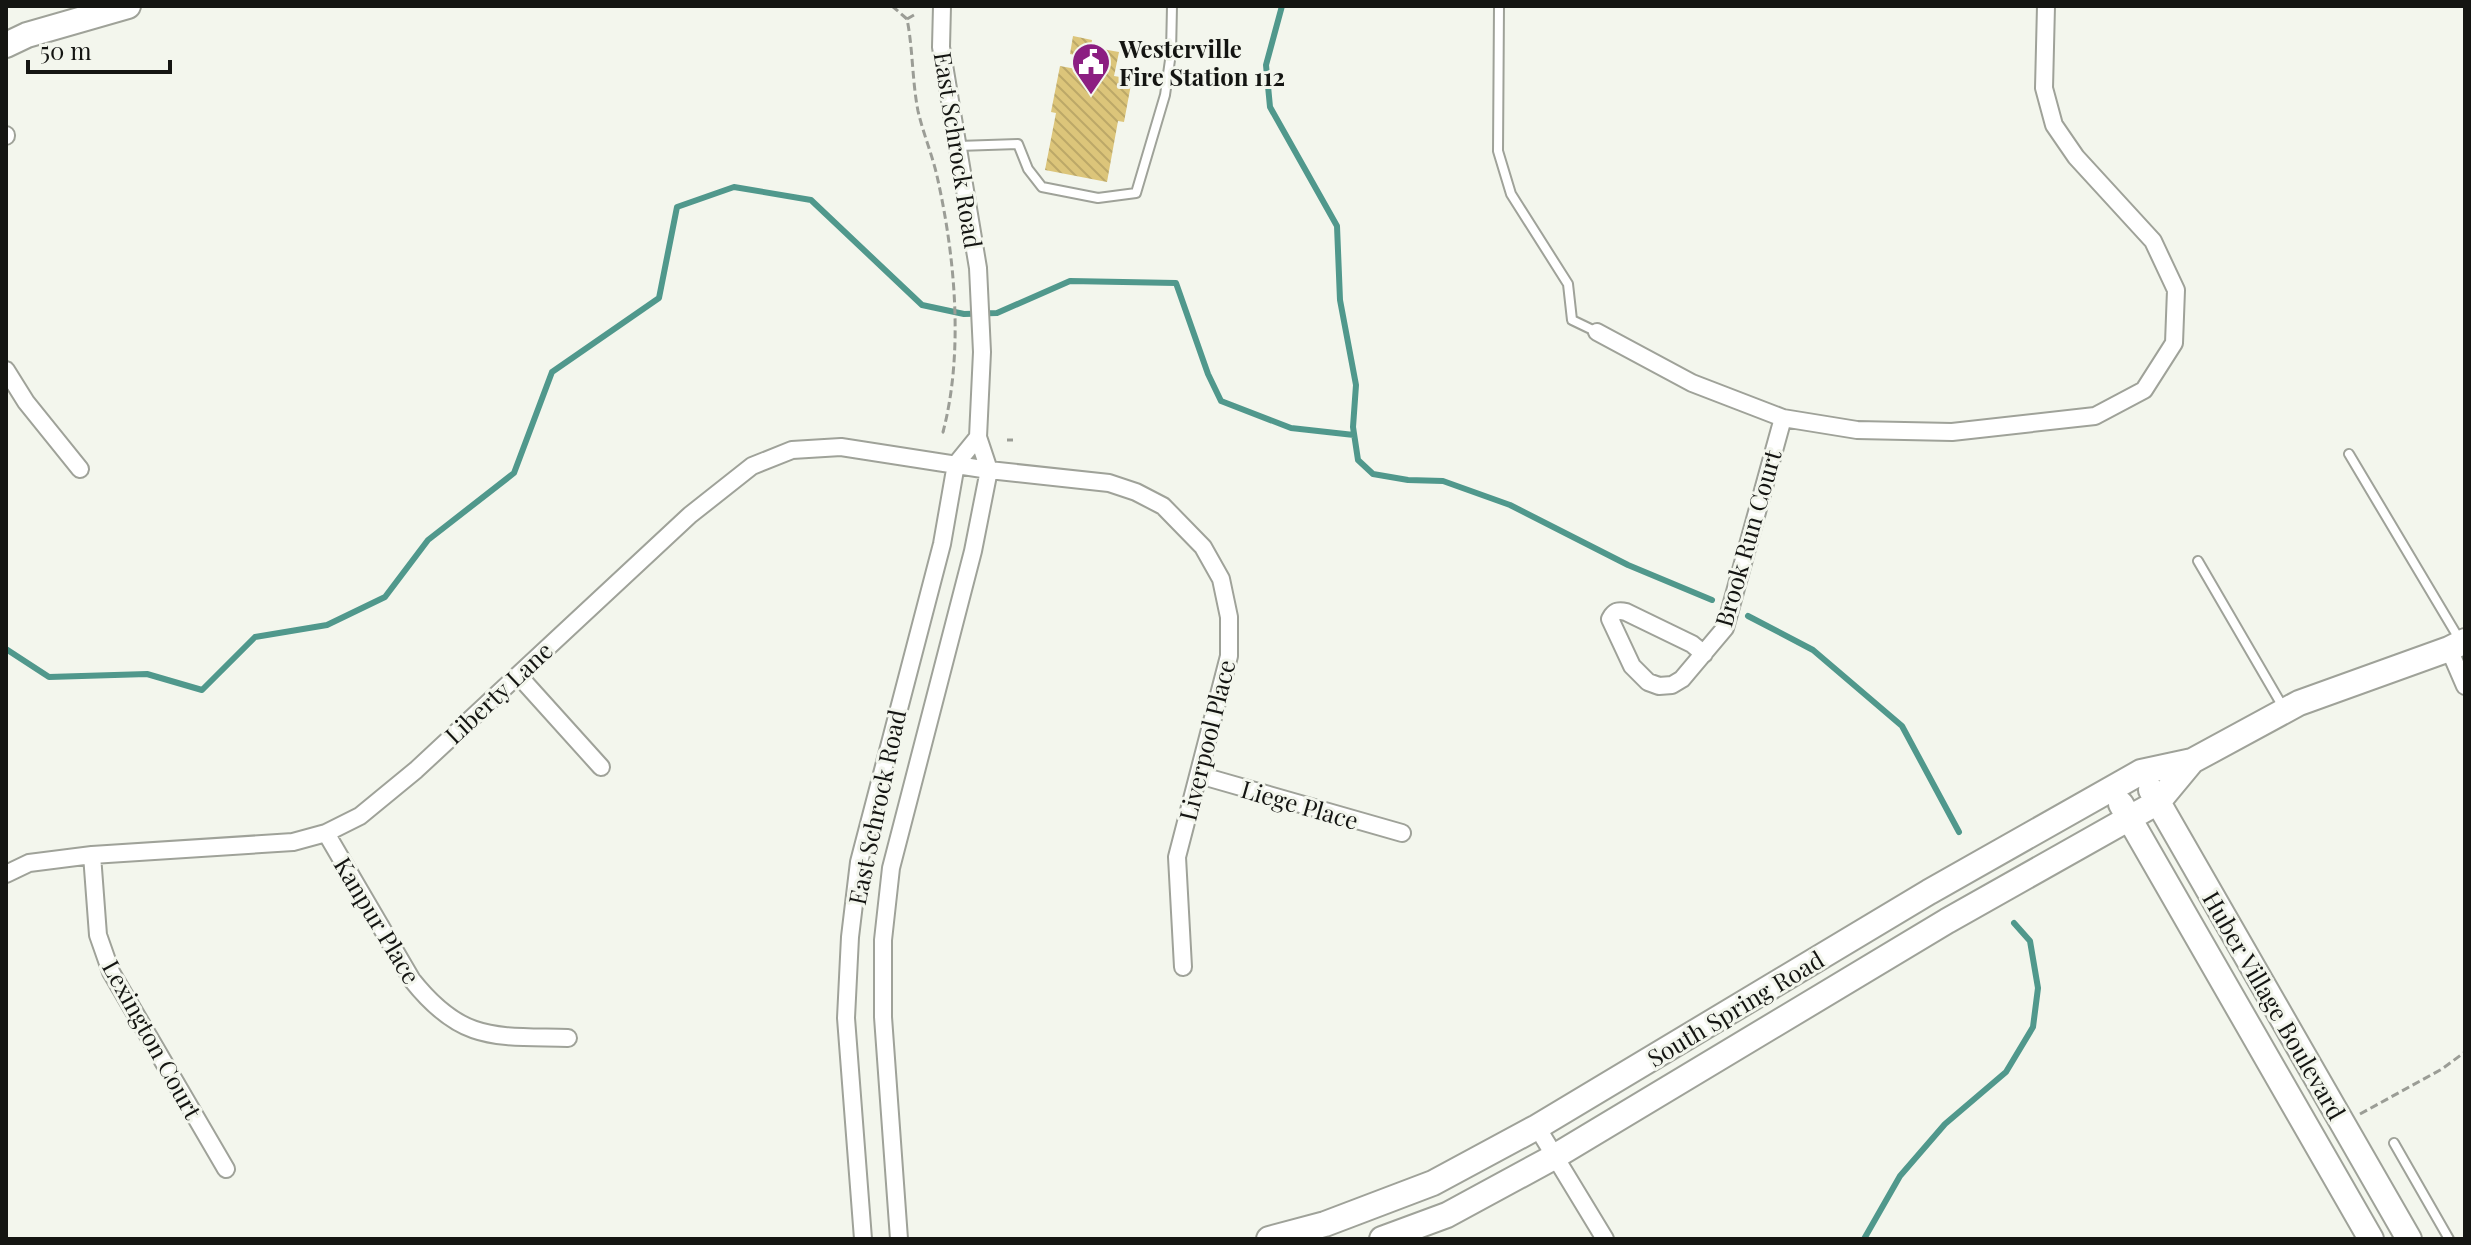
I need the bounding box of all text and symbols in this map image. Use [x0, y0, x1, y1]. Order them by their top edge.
scale bar [28, 24, 170, 74]
place label: Westerville Fire Station 112 [1118, 32, 1285, 92]
text: 50 m [40, 34, 92, 66]
public building icon: Westerville Fire Station 112 [1070, 41, 1112, 96]
street label: East Schrock Road [928, 49, 990, 251]
street label: Brook Run Court [1706, 445, 1788, 630]
street label: Liberty Lane [437, 634, 559, 750]
street label: Liverpool Place [1171, 656, 1241, 824]
street label: East Schrock Road [840, 706, 912, 907]
street label: Liege Place [1238, 772, 1362, 836]
street label: Kanpur Place [328, 851, 428, 989]
street label: Huber Village Boulevard [2196, 885, 2354, 1125]
street label: South Spring Road [1641, 943, 1829, 1073]
street label: Lexington Court [96, 954, 210, 1125]

